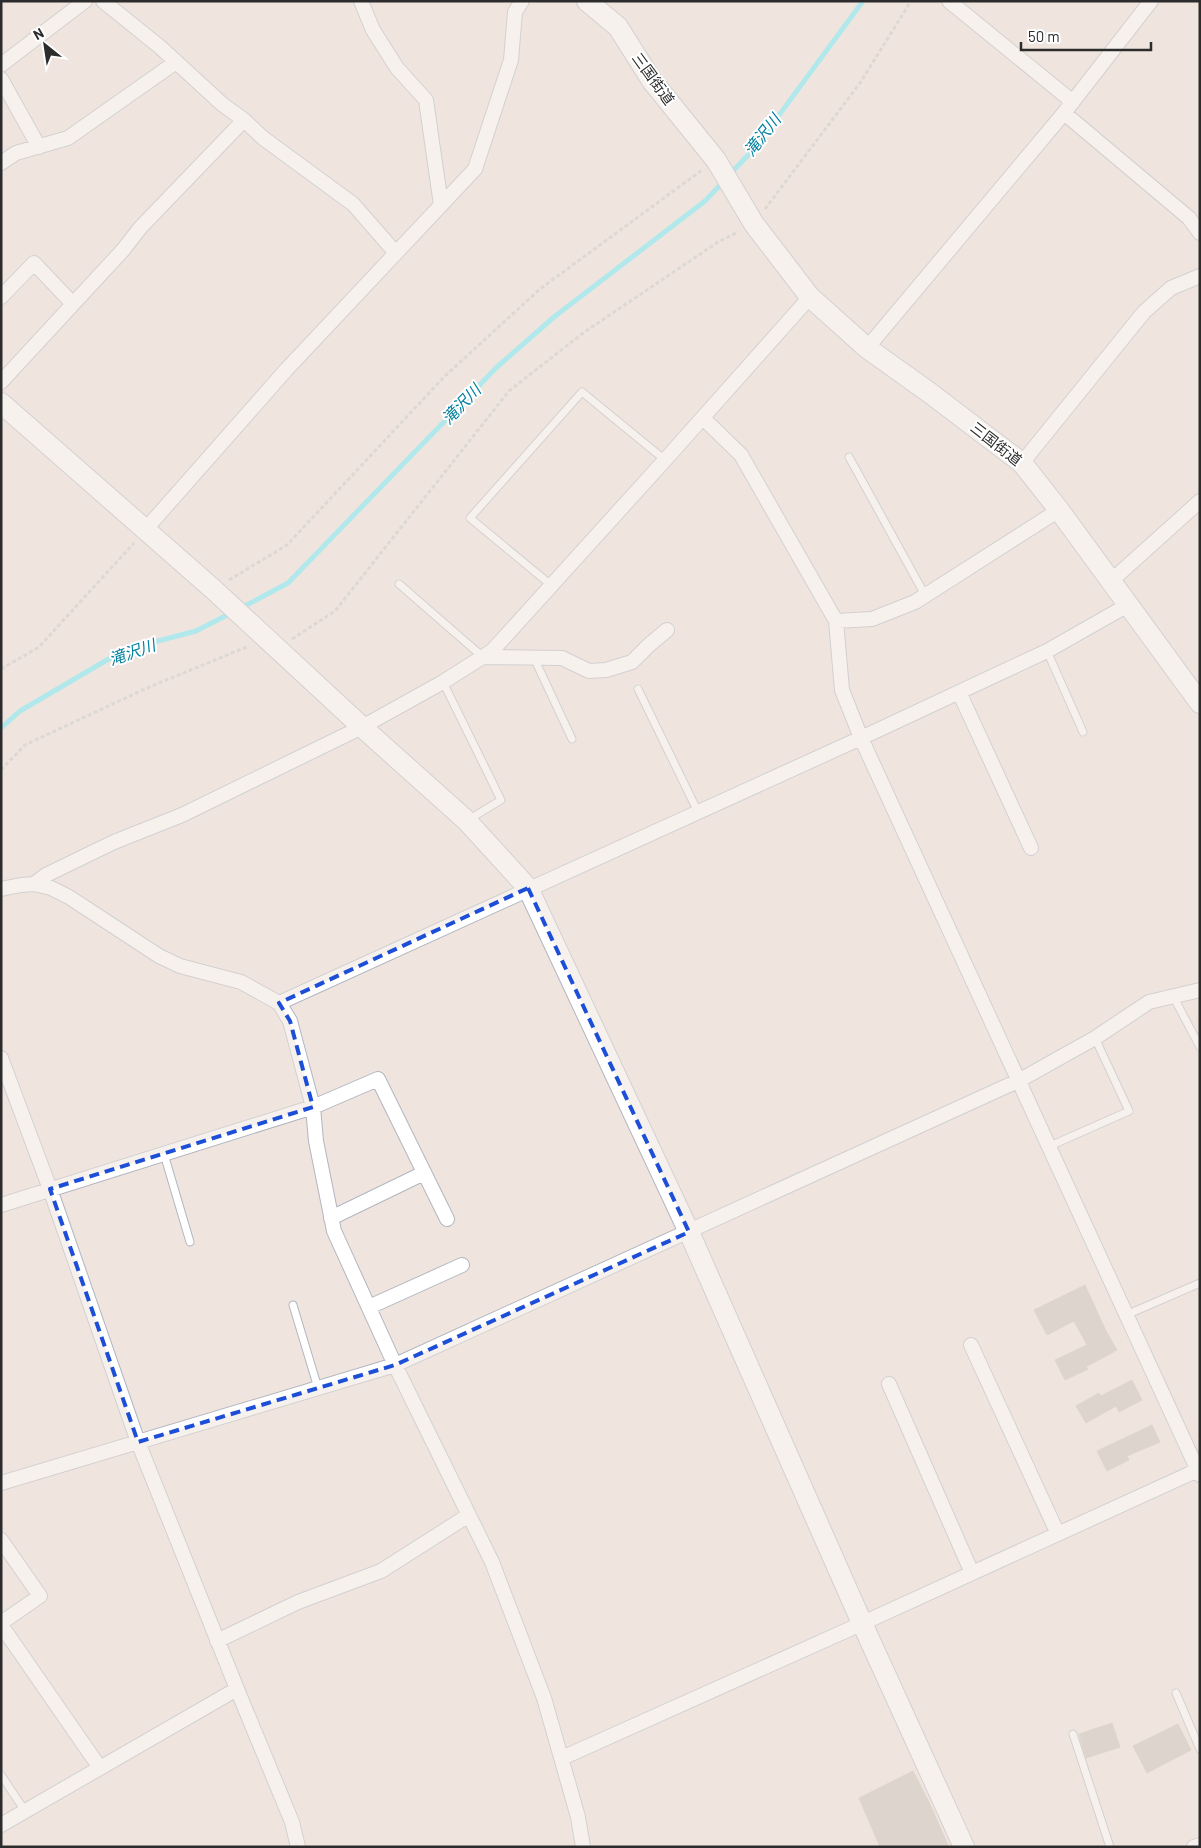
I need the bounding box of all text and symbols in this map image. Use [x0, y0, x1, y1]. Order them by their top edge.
north arrow [20, 20, 70, 70]
scale bar [1021, 20, 1151, 52]
text: N [30, 24, 47, 43]
text: 50 m [1028, 27, 1060, 45]
street label: 三国街道 [629, 49, 679, 108]
water label: 滝沢川 [739, 108, 785, 159]
water label: 滝沢川 [437, 378, 486, 428]
street label: 三国街道 [967, 418, 1026, 469]
water label: 滝沢川 [106, 634, 160, 668]

